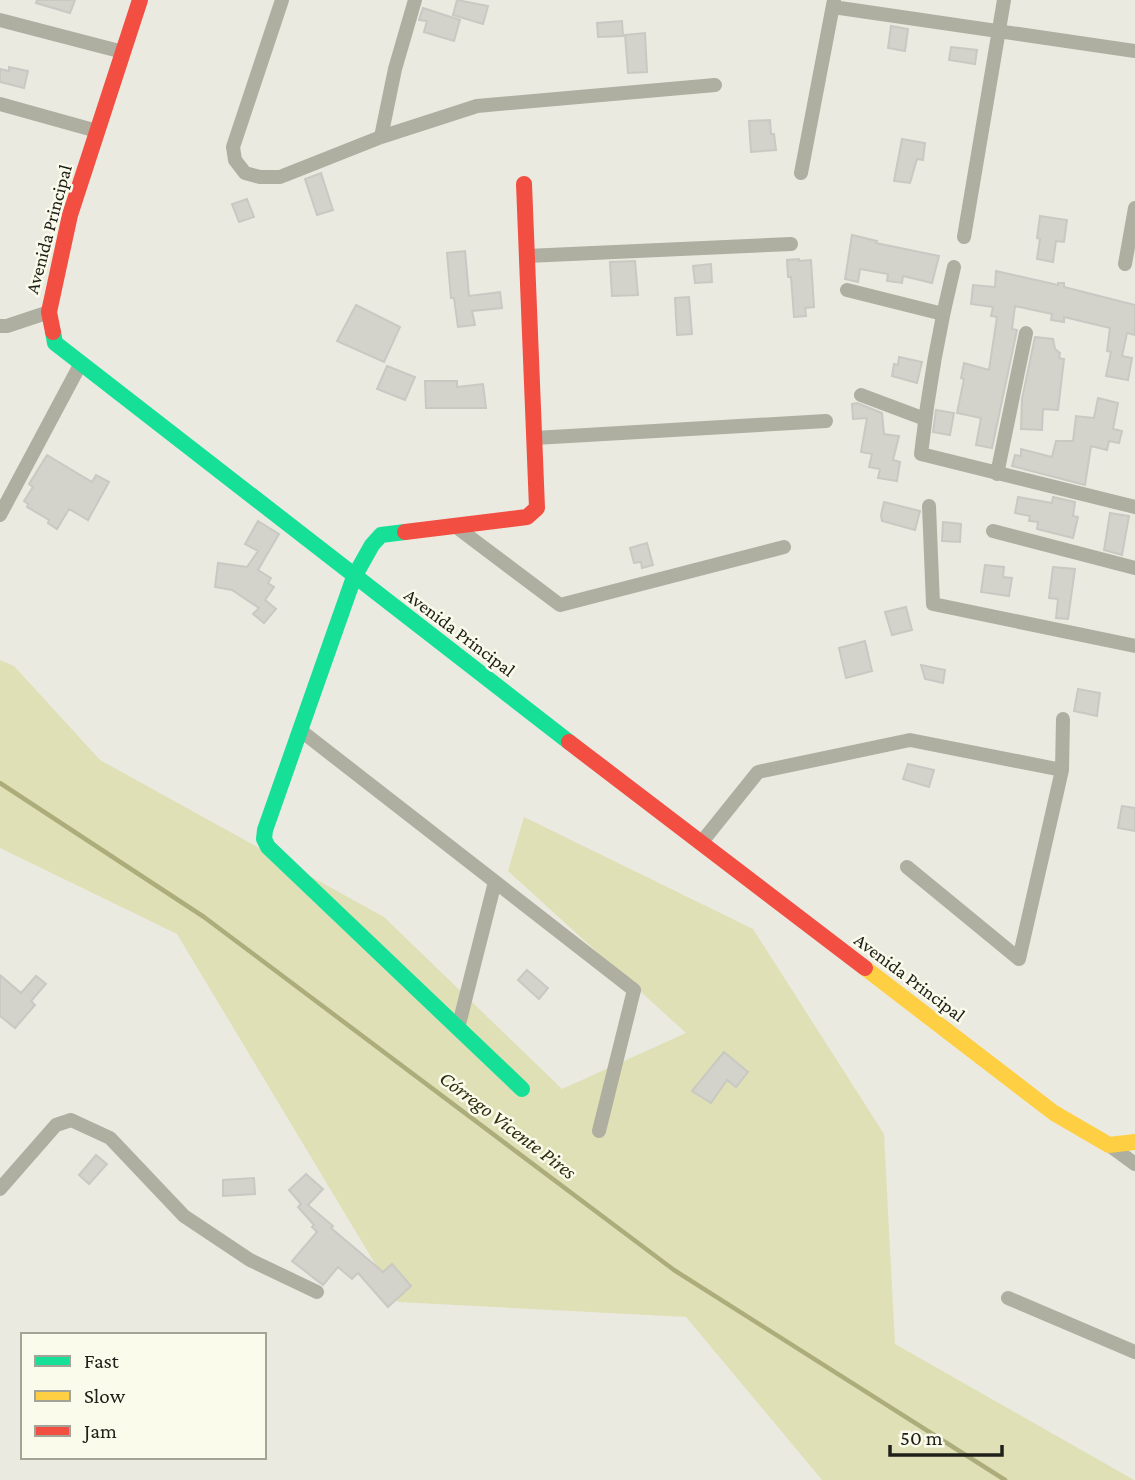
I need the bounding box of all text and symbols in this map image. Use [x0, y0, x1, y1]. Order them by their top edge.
street label: Avenida Principal [21, 162, 76, 296]
street label: Avenida Principal [400, 584, 519, 681]
street label: Avenida Principal [850, 929, 969, 1026]
water label: Córrego Vicente Pires [435, 1066, 581, 1184]
legend [21, 1333, 266, 1459]
text: Fast [84, 1349, 120, 1373]
text: Slow [84, 1384, 126, 1408]
scale bar [890, 1414, 1002, 1458]
text: Jam [82, 1419, 117, 1443]
text: 50 m [900, 1426, 943, 1450]

